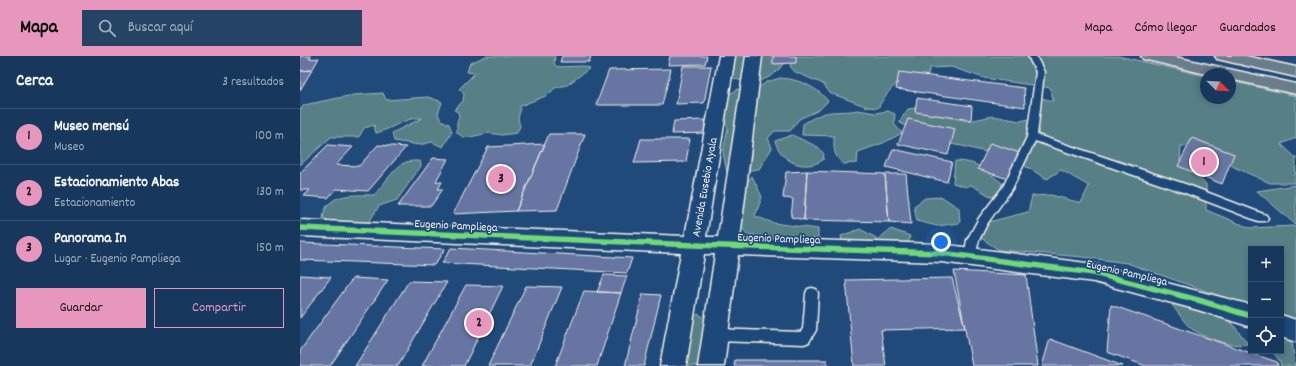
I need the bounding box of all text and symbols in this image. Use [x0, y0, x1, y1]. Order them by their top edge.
search box [82, 10, 362, 46]
text: Mapa [20, 15, 58, 42]
icon: search [96, 17, 118, 39]
text: Buscar aquí [128, 17, 193, 39]
text: Mapa [1085, 18, 1112, 38]
text: Cómo llegar [1134, 18, 1197, 38]
text: Guardados [1219, 18, 1276, 38]
north arrow [1200, 68, 1236, 104]
text: Cerca [16, 70, 53, 94]
text: 3 resultados [222, 73, 284, 92]
text: Museo mensú [54, 116, 129, 138]
text: 1 [28, 127, 30, 146]
text: 100 m [255, 127, 284, 146]
street label: Avenida Eusebio Ayala [688, 136, 723, 238]
text: Museo [54, 138, 84, 157]
pin: 1 [1191, 147, 1217, 177]
pin: 3 [488, 164, 514, 194]
text: Estacionamiento Abas [54, 172, 179, 194]
text: 2 [26, 183, 32, 202]
text: 130 m [256, 183, 284, 202]
text: Estacionamiento [54, 194, 135, 213]
street label: Eugenio Pampliega [414, 216, 498, 237]
text: Panorama In [54, 228, 126, 250]
street label: Eugenio Pampliega [737, 230, 821, 249]
your location [931, 232, 951, 252]
text: 3 [26, 239, 32, 258]
text: 150 m [256, 239, 284, 258]
map controls [1248, 246, 1284, 354]
button: + [1248, 246, 1284, 282]
text: Lugar · Eugenio Pampliega [54, 250, 180, 269]
street label: Eugenio Pampliega [1084, 256, 1169, 291]
button: − [1248, 282, 1284, 318]
button: Guardar [16, 288, 146, 328]
button: Compartir [154, 288, 284, 328]
pin: 2 [466, 308, 492, 338]
button: locate [1248, 318, 1284, 354]

